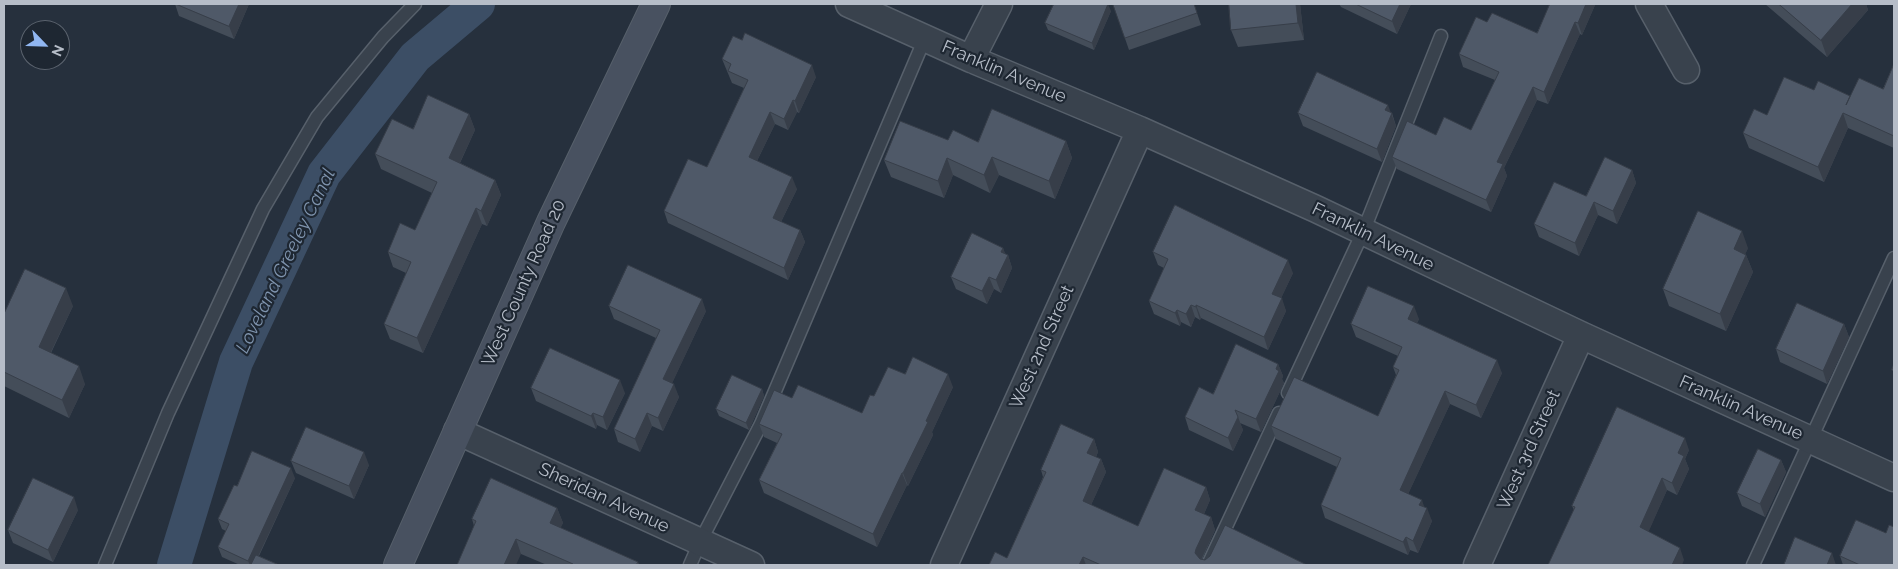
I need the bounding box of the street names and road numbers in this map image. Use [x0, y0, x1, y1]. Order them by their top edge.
street label: Franklin Avenue [939, 36, 1069, 108]
street label: West County Road 20 [477, 196, 571, 370]
street label: Franklin Avenue [1308, 198, 1438, 276]
street label: West 2nd Street [1005, 282, 1079, 412]
street label: Franklin Avenue [1676, 371, 1806, 445]
street label: West 3rd Street [1493, 387, 1565, 513]
street label: Sheridan Avenue [535, 458, 673, 538]

